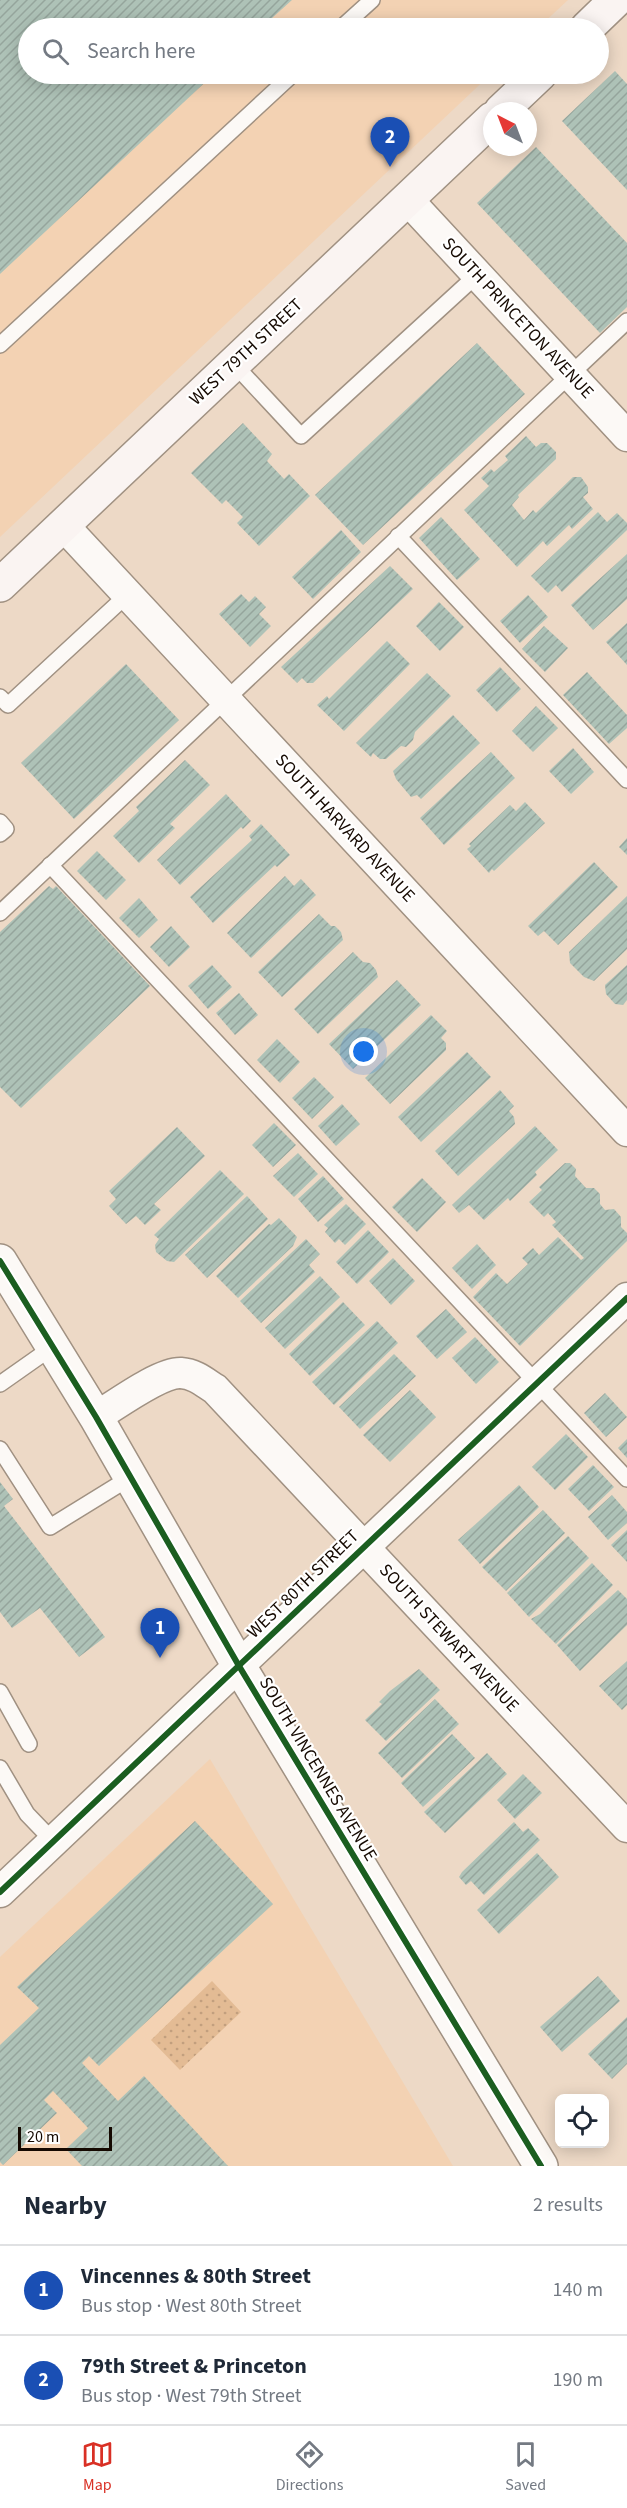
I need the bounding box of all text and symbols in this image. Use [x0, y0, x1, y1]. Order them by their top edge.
search box [18, 18, 609, 84]
icon: search [39, 35, 72, 68]
text: Search here [87, 35, 195, 67]
north arrow [483, 102, 537, 156]
pin: 2 [370, 118, 410, 167]
street label: SOUTH PRINCETON AVENUE [437, 232, 599, 404]
street label: WEST 79TH STREET [184, 293, 308, 411]
street label: SOUTH HARVARD AVENUE [269, 748, 421, 908]
your location [349, 1037, 378, 1066]
street label: WEST 80TH STREET [242, 1524, 365, 1644]
street label: SOUTH STEWART AVENUE [373, 1558, 525, 1718]
pin: 1 [140, 1608, 180, 1658]
street label: SOUTH VINCENNES AVENUE [253, 1672, 383, 1866]
map controls [555, 2094, 609, 2148]
button: locate [555, 2094, 609, 2148]
scale bar [18, 2124, 112, 2152]
text: 20 m [27, 2126, 59, 2148]
text: Nearby [24, 2187, 107, 2224]
text: 2 results [533, 2191, 603, 2219]
text: Vincennes & 80th Street [81, 2260, 311, 2292]
text: 1 [38, 2276, 49, 2304]
text: 140 m [553, 2276, 603, 2304]
text: Bus stop · West 80th Street [81, 2292, 301, 2320]
text: 79th Street & Princeton [81, 2350, 307, 2382]
text: 2 [38, 2366, 49, 2394]
text: 190 m [553, 2366, 603, 2394]
text: Bus stop · West 79th Street [81, 2382, 301, 2410]
tab: Map [81, 2438, 114, 2496]
tab: Directions [276, 2438, 343, 2496]
tab: Saved [505, 2438, 546, 2496]

